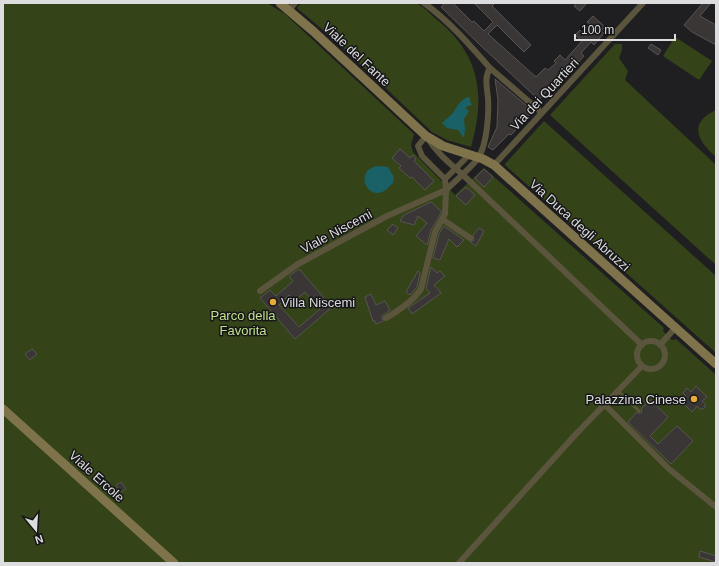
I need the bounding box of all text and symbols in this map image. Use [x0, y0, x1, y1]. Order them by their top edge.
scale bar [575, 16, 675, 42]
street label: Viale del Fante [320, 19, 393, 89]
text: 100 m [581, 23, 614, 37]
street label: Via dei Quartieri [507, 55, 582, 133]
street label: Via Duca degli Abruzzi [526, 176, 633, 274]
street label: Viale Niscemi [298, 206, 375, 256]
place label: Villa Niscemi [281, 295, 355, 310]
marker: Villa Niscemi [268, 297, 278, 307]
park label: Parco della Favorita [210, 308, 276, 338]
place label: Palazzina Cinese [586, 392, 686, 407]
marker: Palazzina Cinese [689, 394, 699, 404]
street label: Viale Ercole [66, 448, 127, 505]
north arrow [16, 510, 56, 550]
text: N [33, 533, 45, 546]

